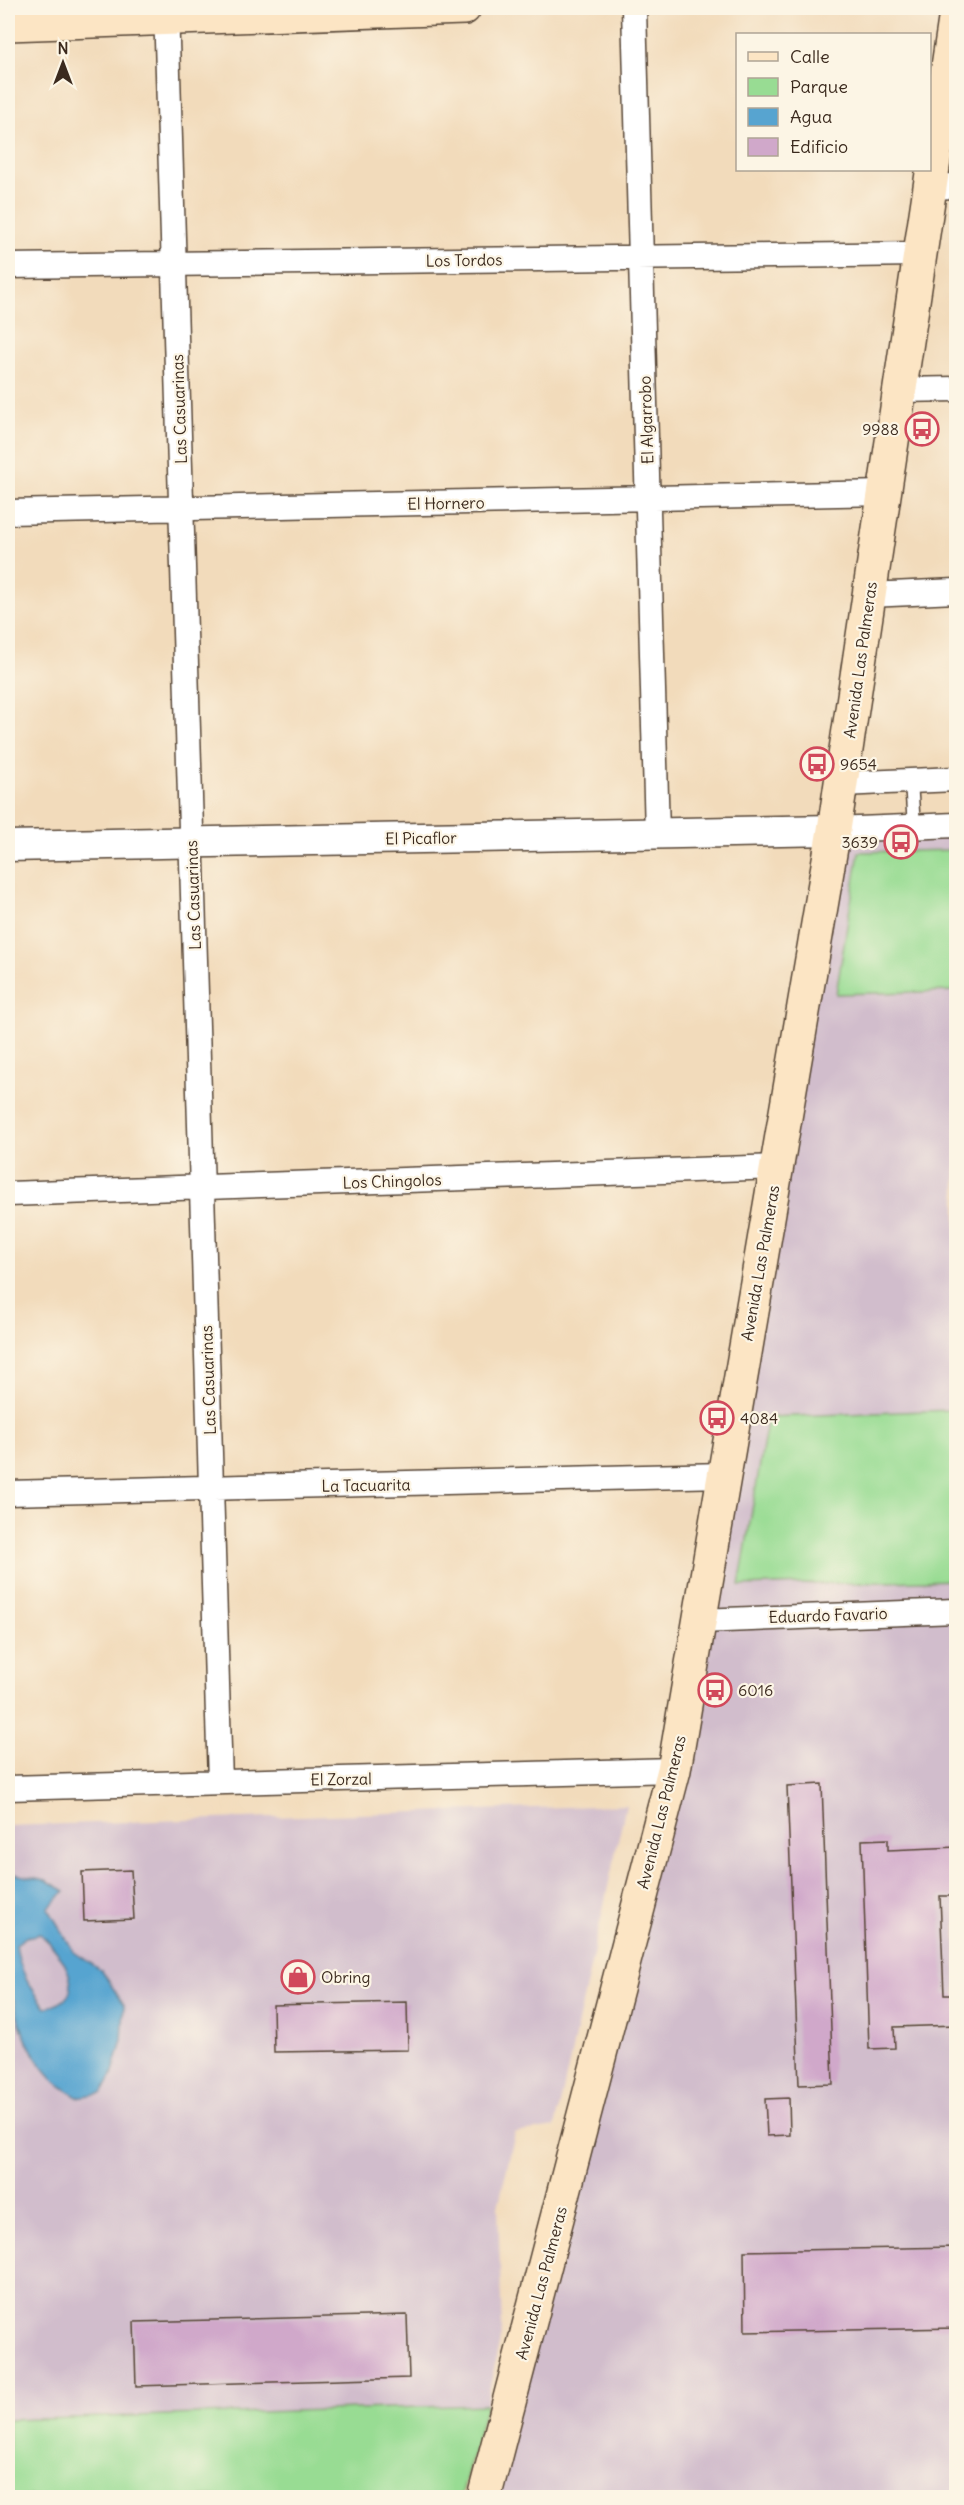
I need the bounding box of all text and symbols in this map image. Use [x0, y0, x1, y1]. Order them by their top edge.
north arrow [33, 33, 93, 93]
legend [736, 33, 931, 171]
text: N [57, 38, 69, 58]
text: Calle [790, 45, 830, 68]
text: Parque [790, 75, 848, 98]
text: Agua [790, 105, 832, 128]
text: Edificio [790, 135, 848, 158]
street label: Los Tordos [425, 249, 503, 271]
street label: Las Casuarinas [167, 354, 191, 464]
street label: El Algarrobo [634, 375, 658, 465]
bus stop icon: 9988 [904, 411, 940, 447]
place label: 9988 [862, 419, 899, 439]
street label: El Hornero [407, 492, 485, 514]
street label: Avenida Las Palmeras [839, 580, 881, 740]
bus stop icon: 9654 [799, 746, 835, 782]
place label: 9654 [840, 754, 877, 774]
bus stop icon: 3639 [883, 824, 919, 860]
street label: El Picaflor [385, 827, 457, 849]
place label: 3639 [841, 832, 878, 852]
street label: Las Casuarinas [181, 840, 205, 950]
street label: Los Chingolos [342, 1169, 442, 1193]
street label: Avenida Las Palmeras [736, 1183, 784, 1343]
street label: Las Casuarinas [196, 1325, 220, 1435]
bus stop icon: 4084 [699, 1400, 735, 1436]
place label: 4084 [740, 1408, 778, 1428]
street label: La Tacuarita [321, 1474, 411, 1496]
street label: Eduardo Favario [768, 1603, 888, 1627]
bus stop icon: 6016 [697, 1672, 733, 1708]
place label: 6016 [738, 1680, 773, 1700]
street label: Avenida Las Palmeras [632, 1733, 690, 1891]
street label: El Zorzal [310, 1768, 372, 1790]
shop icon: Obring [280, 1959, 316, 1995]
place label: Obring [321, 1967, 371, 1987]
street label: Avenida Las Palmeras [511, 2204, 571, 2362]

